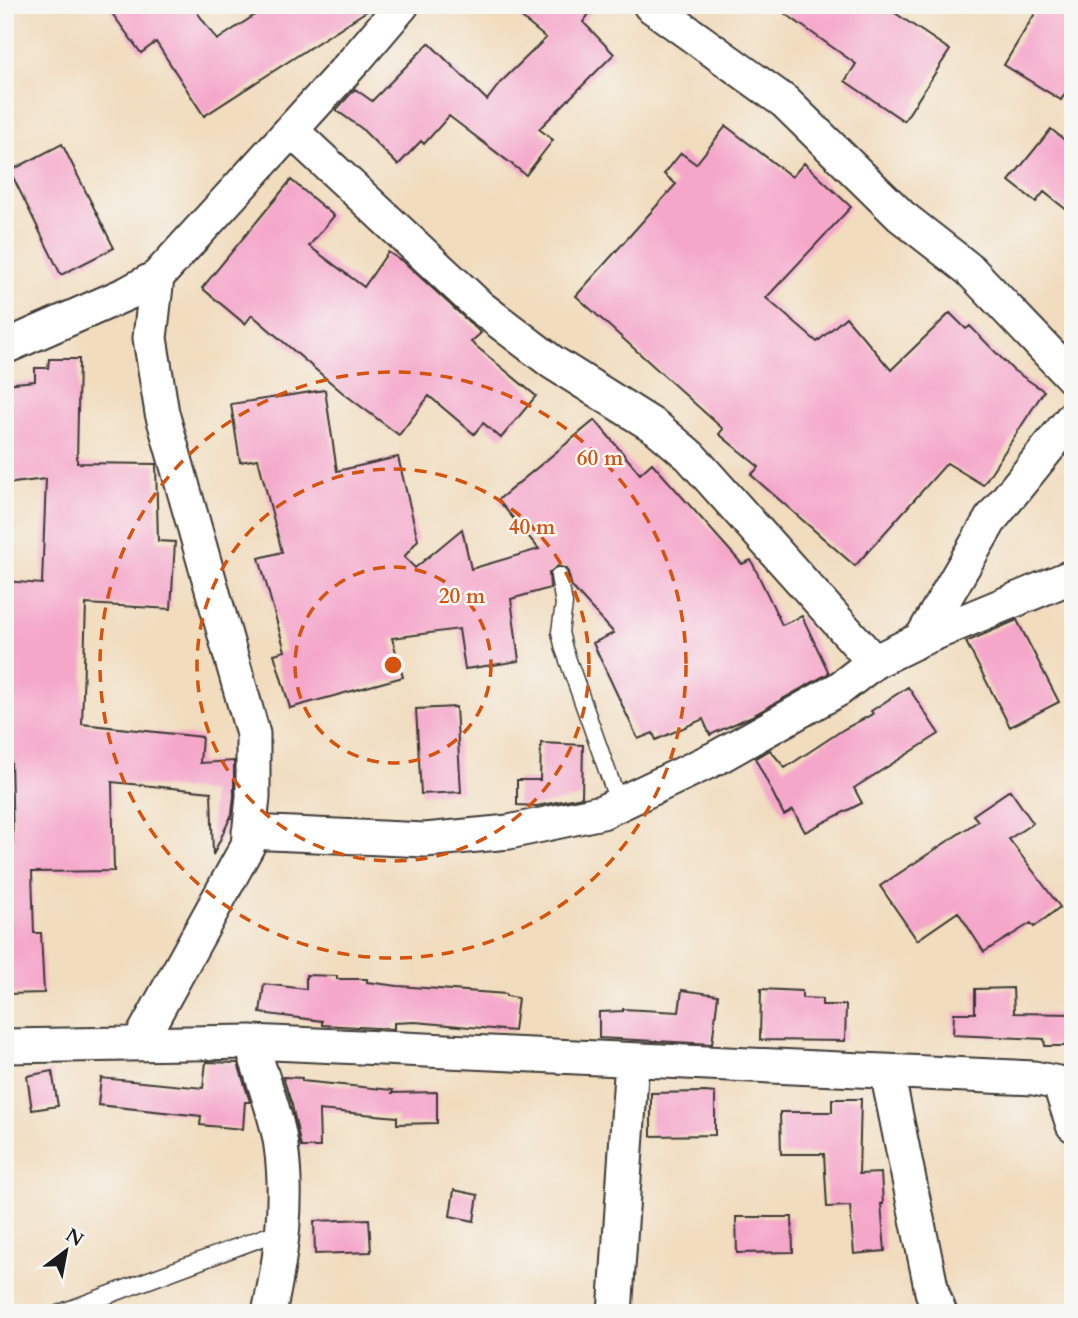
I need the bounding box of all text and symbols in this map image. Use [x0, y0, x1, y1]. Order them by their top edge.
text: 60 m [577, 444, 624, 473]
text: 40 m [509, 513, 556, 542]
text: 20 m [439, 582, 486, 611]
centre of rings [381, 653, 405, 677]
north arrow [32, 1216, 102, 1286]
text: N [61, 1222, 89, 1253]

